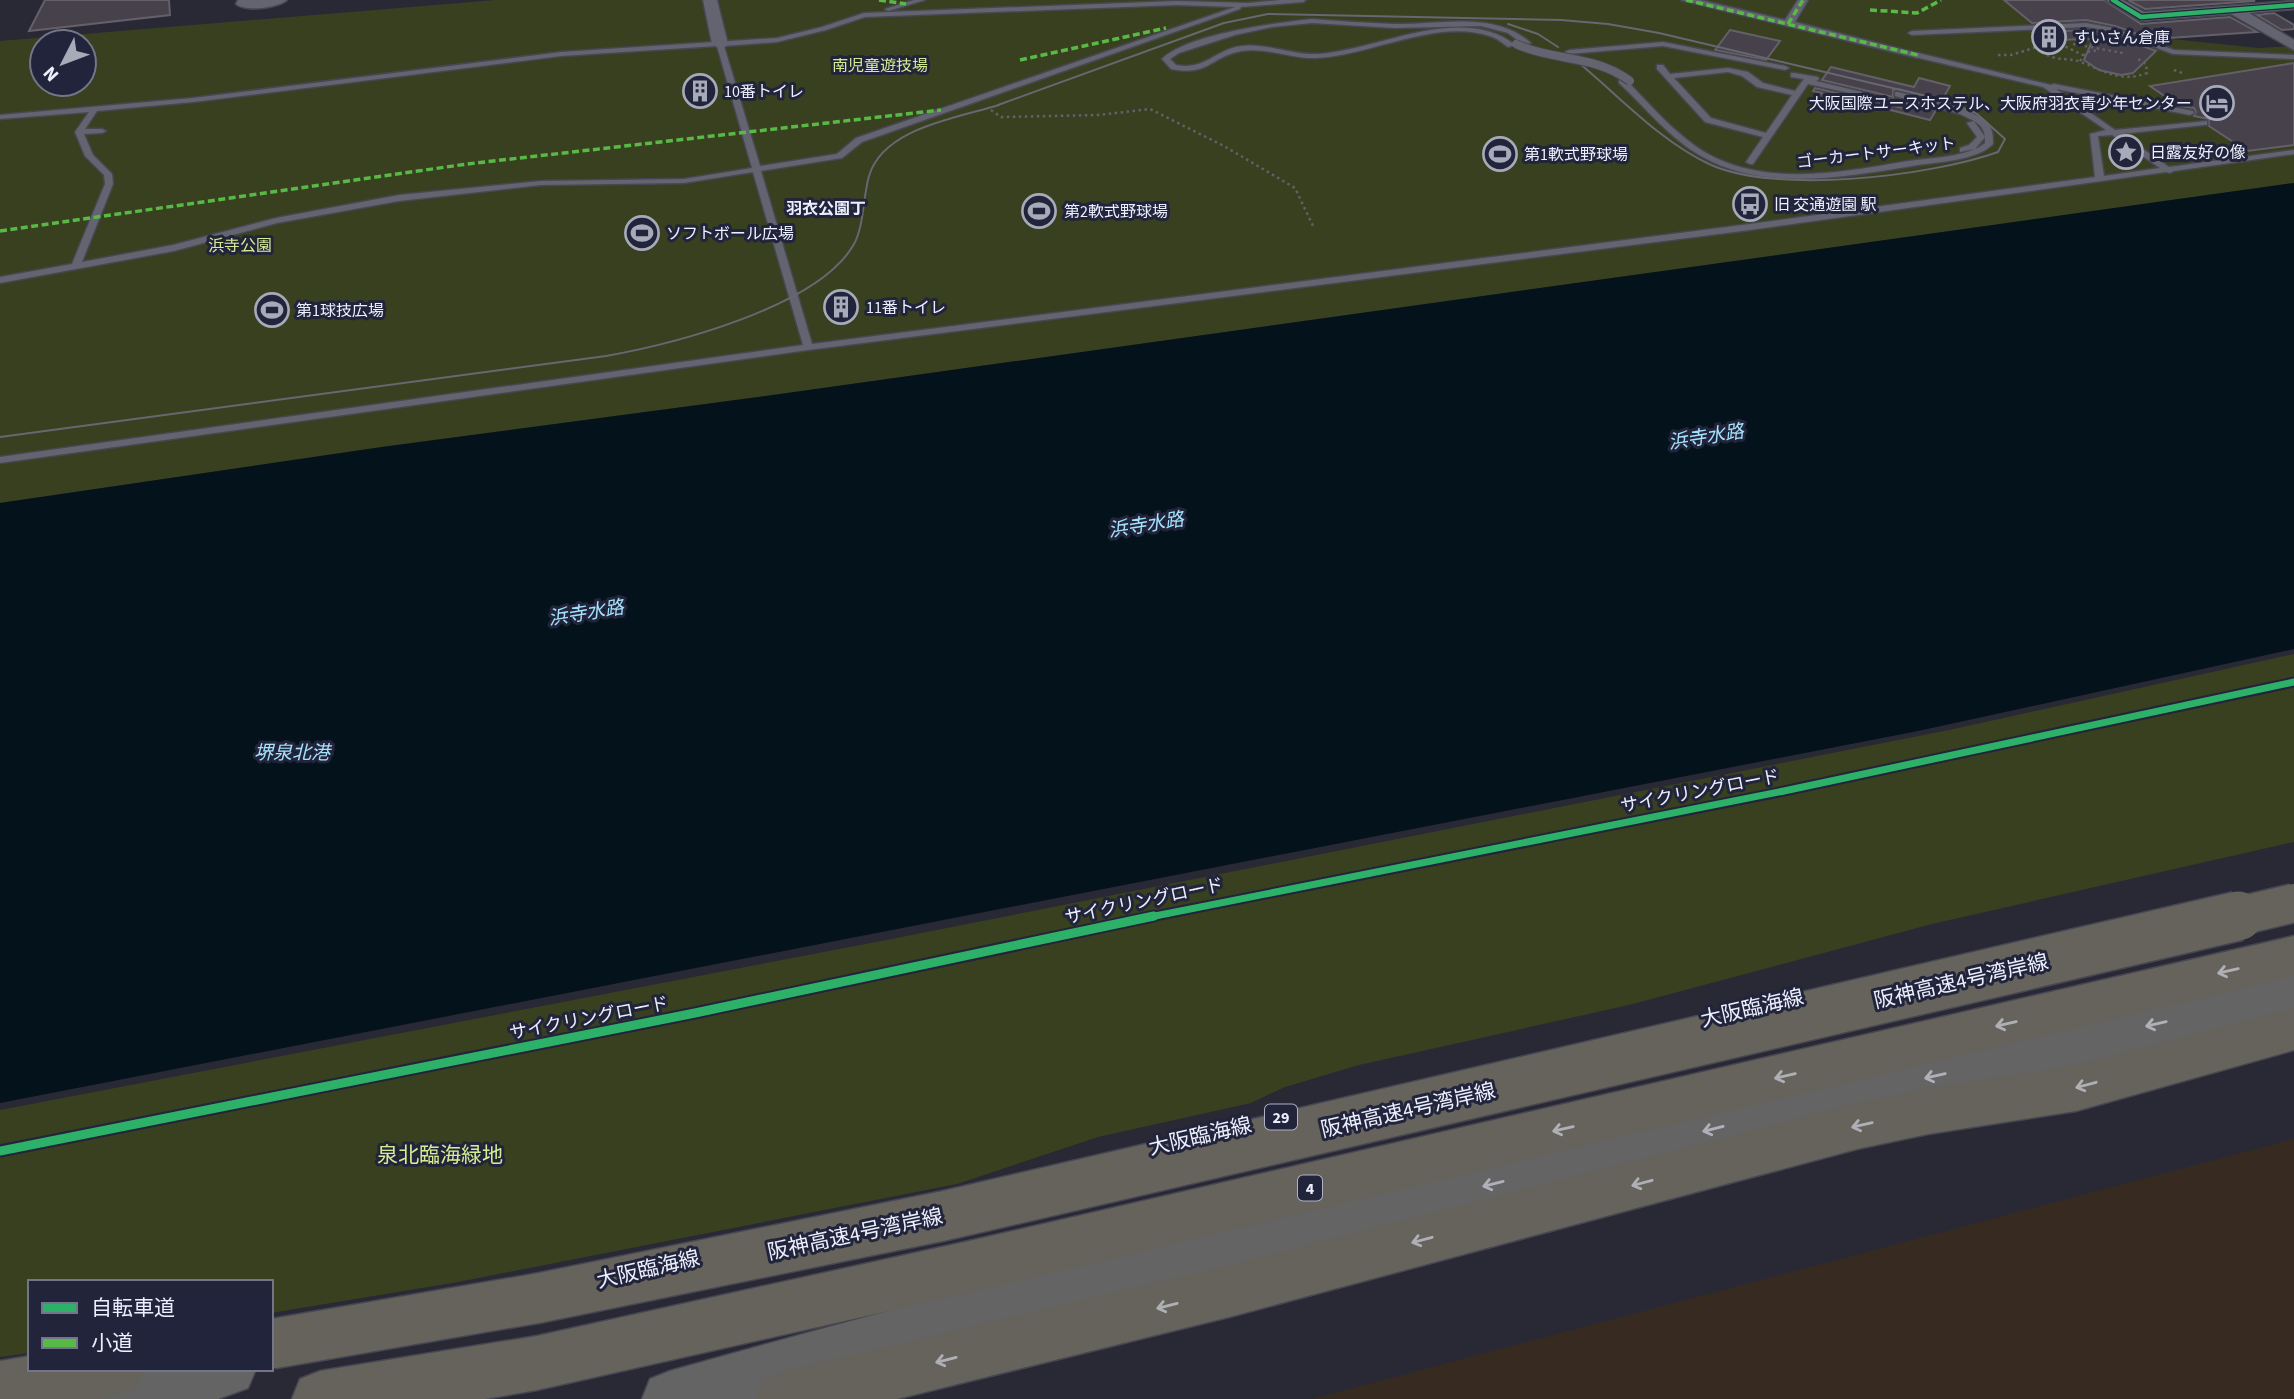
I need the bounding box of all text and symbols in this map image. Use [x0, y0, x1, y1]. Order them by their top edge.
building icon: すいさん倉庫 [2030, 18, 2068, 56]
place label: すいさん倉庫 [2074, 27, 2170, 49]
north arrow [28, 28, 98, 98]
park label: 南児童遊技場 [832, 55, 928, 77]
text: N [37, 60, 66, 87]
building icon: 10番トイレ [681, 72, 719, 110]
place label: 10番トイレ [724, 81, 804, 103]
hotel icon: 大阪国際ユースホステル、大阪府羽衣青少年センター [2198, 84, 2236, 122]
place label: 大阪国際ユースホステル、大阪府羽衣青少年センター [1809, 93, 2192, 115]
street label: ゴーカートサーキット [1795, 132, 1957, 174]
place icon: 日露友好の像 [2107, 133, 2145, 171]
sports icon: 第1軟式野球場 [1481, 135, 1519, 173]
place label: 日露友好の像 [2150, 142, 2246, 164]
place label: 第1軟式野球場 [1524, 144, 1628, 166]
bus stop icon: 旧 交通遊園 駅 [1731, 185, 1769, 223]
sports icon: 第2軟式野球場 [1020, 192, 1058, 230]
place label: 旧 交通遊園 駅 [1774, 194, 1876, 216]
district label: 羽衣公園丁 [786, 198, 866, 220]
place label: 第2軟式野球場 [1064, 201, 1168, 223]
sports icon: ソフトボール広場 [623, 214, 661, 252]
place label: ソフトボール広場 [666, 223, 794, 245]
park label: 浜寺公園 [208, 235, 272, 257]
building icon: 11番トイレ [822, 288, 860, 326]
sports icon: 第1球技広場 [253, 291, 291, 329]
place label: 11番トイレ [866, 297, 946, 319]
place label: 第1球技広場 [296, 300, 384, 322]
water label: 浜寺水路 [1667, 418, 1748, 457]
water label: 浜寺水路 [1107, 506, 1188, 545]
water label: 浜寺水路 [547, 594, 628, 633]
water label: 堺泉北港 [254, 740, 333, 767]
street label: サイクリングロード [1618, 764, 1782, 819]
street label: サイクリングロード [1062, 872, 1226, 931]
street label: 阪神高速4号湾岸線 [1871, 946, 2051, 1016]
one-way arrow [2217, 965, 2240, 979]
street label: 大阪臨海線 [1697, 982, 1807, 1034]
street label: サイクリングロード [507, 991, 671, 1046]
one-way arrow [1995, 1018, 2018, 1031]
one-way arrow [2145, 1018, 2168, 1031]
one-way arrow [1774, 1070, 1797, 1083]
one-way arrow [1924, 1070, 1946, 1083]
street label: 阪神高速4号湾岸線 [1318, 1075, 1498, 1145]
one-way arrow [2075, 1080, 2097, 1093]
road number: 29 [1265, 1105, 1297, 1130]
street label: 大阪臨海線 [1145, 1110, 1255, 1162]
one-way arrow [1852, 1120, 1874, 1133]
one-way arrow [1553, 1123, 1575, 1136]
one-way arrow [1703, 1124, 1725, 1137]
park label: 泉北臨海緑地 [377, 1140, 503, 1170]
road number: 4 [1298, 1176, 1322, 1200]
one-way arrow [1631, 1177, 1653, 1190]
one-way arrow [1482, 1178, 1505, 1191]
street label: 阪神高速4号湾岸線 [765, 1201, 945, 1267]
one-way arrow [1411, 1234, 1434, 1247]
street label: 大阪臨海線 [593, 1243, 703, 1295]
legend [28, 1280, 273, 1371]
text: 自転車道 [91, 1293, 175, 1323]
one-way arrow [1156, 1300, 1179, 1313]
text: 小道 [91, 1328, 133, 1358]
one-way arrow [935, 1353, 958, 1367]

